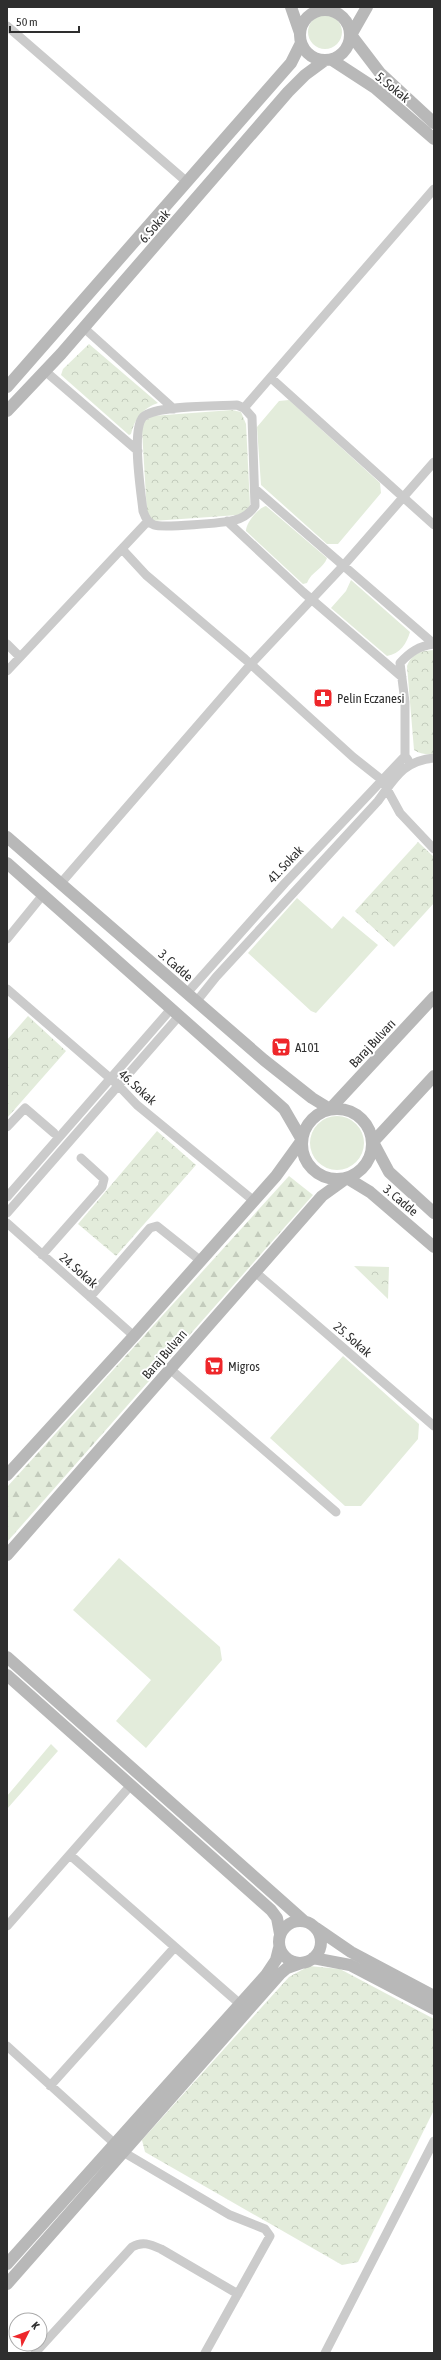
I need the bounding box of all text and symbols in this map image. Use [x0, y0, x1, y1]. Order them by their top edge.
scale bar [10, 8, 79, 34]
text: 50 m [16, 15, 38, 29]
street label: 5. Sokak [373, 69, 413, 106]
street label: 6. Sokak [136, 206, 173, 246]
pharmacy icon: Pelin Eczanesi [312, 687, 334, 709]
place label: Pelin Eczanesi [337, 691, 405, 706]
street label: 41. Sokak [264, 842, 307, 886]
street label: 3. Cadde [156, 946, 196, 984]
street label: Baraj Bulvarı [346, 1016, 398, 1071]
supermarket icon: A101 [270, 1036, 292, 1058]
place label: A101 [295, 1040, 320, 1055]
street label: 46. Sokak [116, 1067, 160, 1108]
street label: 3. Cadde [380, 1182, 421, 1219]
street label: 24. Sokak [57, 1250, 101, 1291]
street label: 25. Sokak [331, 1319, 375, 1360]
street label: Baraj Bulvarı [139, 1327, 190, 1382]
supermarket icon: Migros [203, 1355, 225, 1377]
place label: Migros [228, 1359, 260, 1374]
north arrow [8, 2312, 48, 2352]
text: K [29, 2319, 42, 2332]

